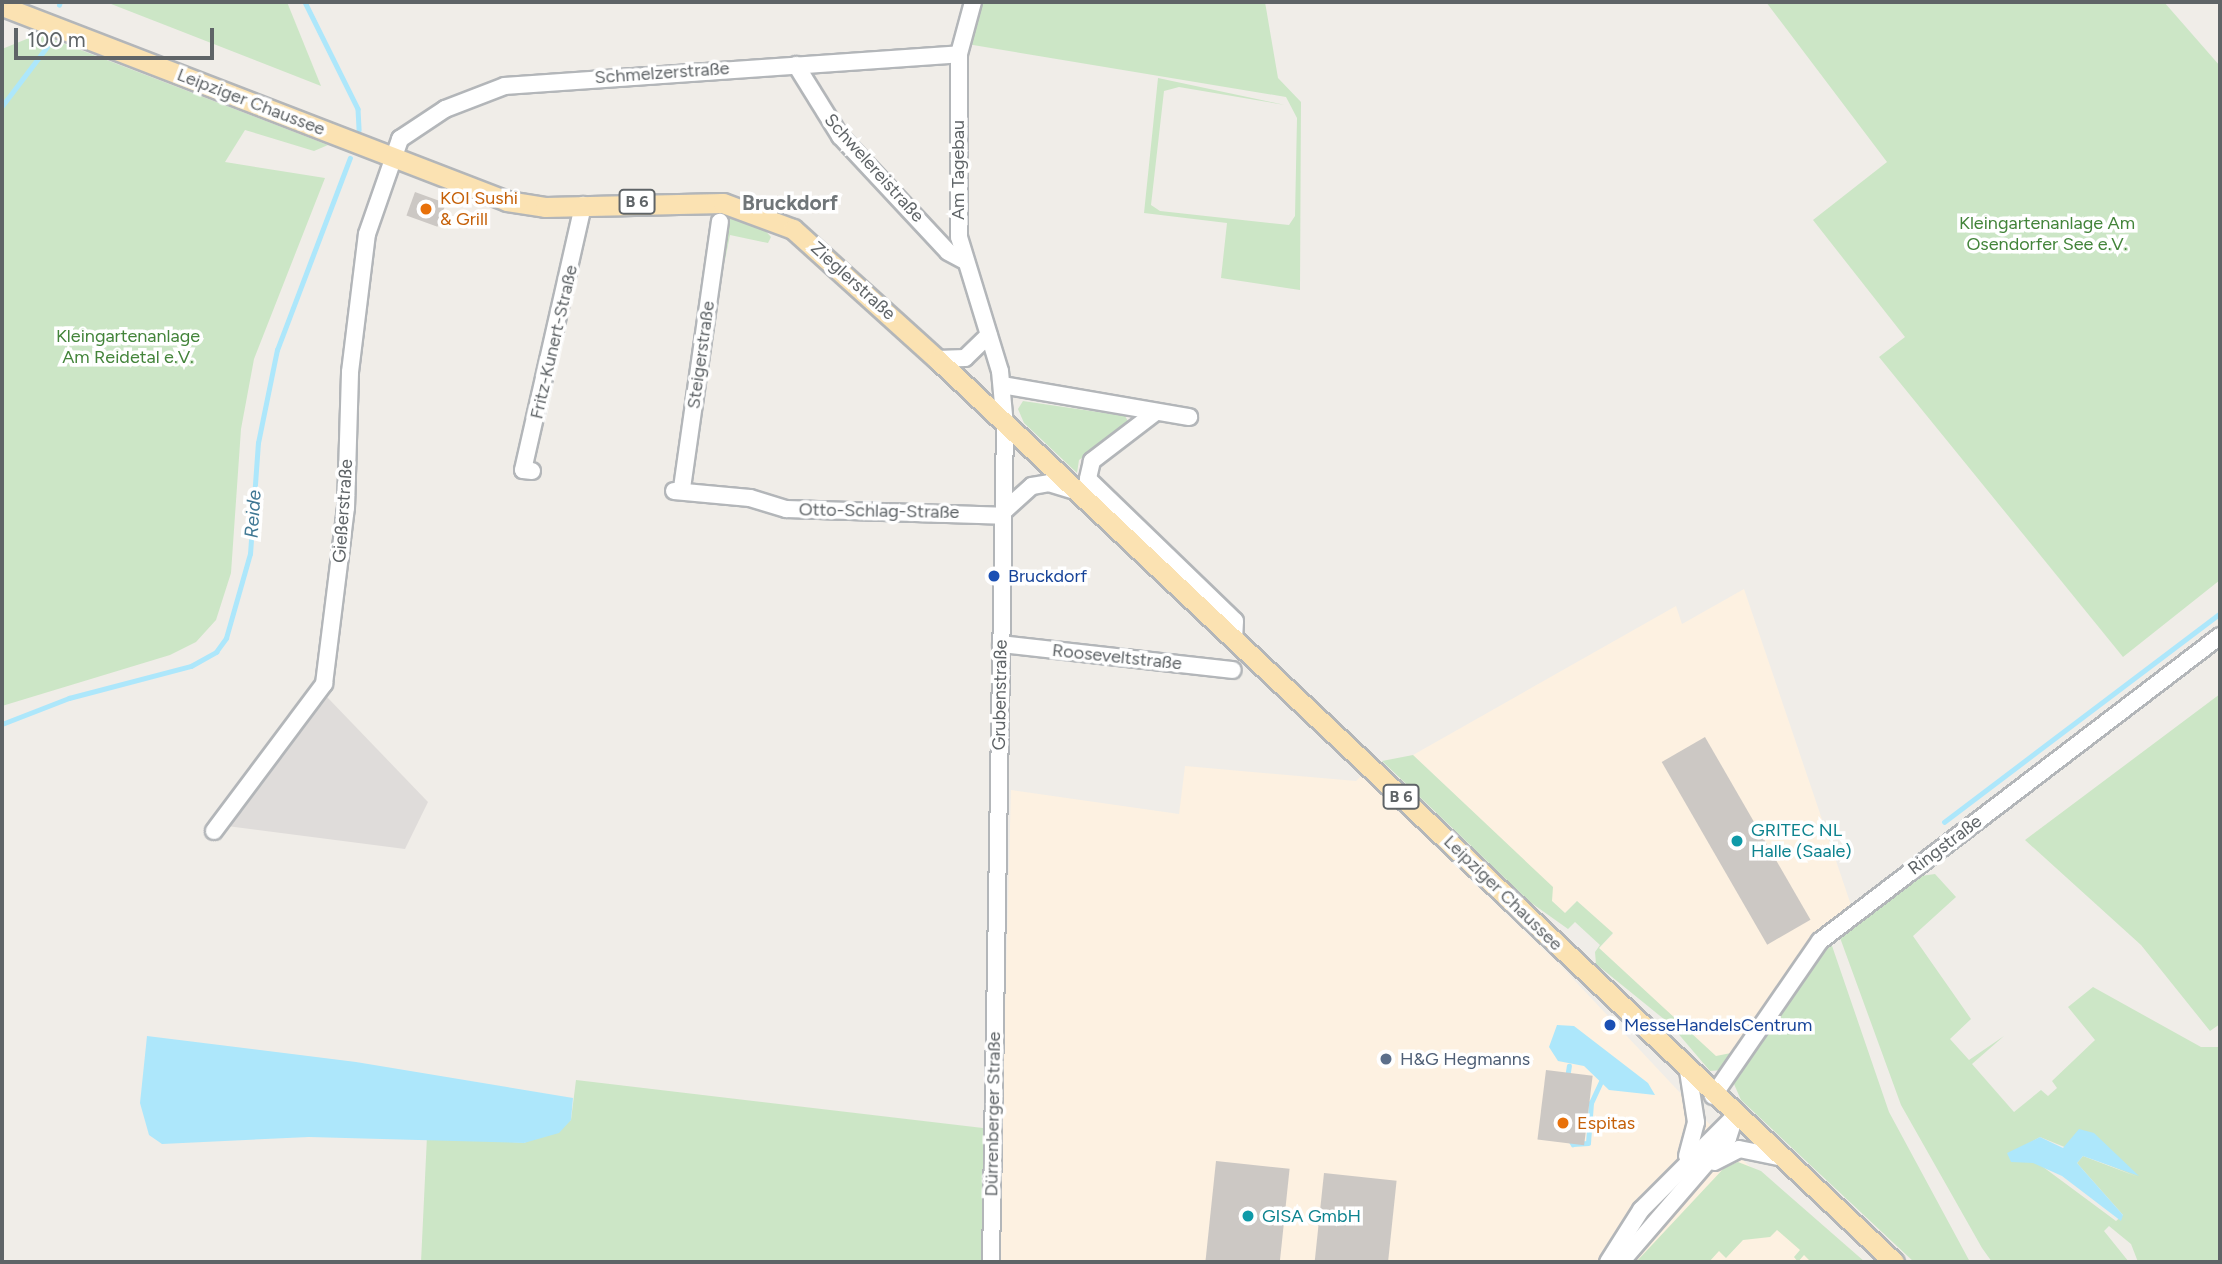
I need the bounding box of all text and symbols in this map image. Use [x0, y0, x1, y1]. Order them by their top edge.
scale bar [18, 14, 217, 58]
text: 100 m [27, 27, 86, 52]
street label: Schmelzerstraße [594, 58, 730, 88]
street label: Leipziger Chaussee [174, 64, 328, 140]
street label: Schwelereistraße [820, 109, 928, 227]
street label: Am Tagebau [947, 120, 969, 220]
place label: KOI Sushi & Grill [440, 188, 518, 230]
road number: B 6 [618, 190, 656, 214]
district label: Bruckdorf [742, 190, 838, 216]
marker: KOI Sushi & Grill [418, 201, 434, 217]
park label: Kleingartenanlage Am Osendorfer See e.V. [1959, 213, 2135, 256]
street label: Zieglerstraße [806, 237, 900, 325]
street label: Fritz-Kunert-Straße [526, 263, 582, 421]
street label: Steigerstraße [683, 300, 719, 410]
park label: Kleingartenanlage Am Reidetal e.V. [56, 326, 200, 368]
street label: Gießerstraße [329, 458, 357, 564]
water label: Reide [240, 489, 266, 539]
street label: Otto-Schlag-Straße [799, 499, 959, 523]
place label: Bruckdorf [1008, 565, 1087, 587]
marker: Bruckdorf [986, 568, 1002, 584]
street label: Grubenstraße [988, 639, 1012, 751]
street label: Rooseveltstraße [1051, 639, 1183, 675]
road number: B 6 [1382, 784, 1420, 810]
street label: Ringstraße [1904, 810, 1986, 880]
place label: GRITEC NL Halle (Saale) [1751, 820, 1852, 862]
street label: Leipziger Chaussee [1439, 831, 1567, 955]
marker: GRITEC NL Halle (Saale) [1729, 833, 1745, 849]
place label: MesseHandelsCentrum [1624, 1014, 1812, 1036]
marker: MesseHandelsCentrum [1602, 1017, 1618, 1033]
street label: Dürrenberger Straße [981, 1031, 1005, 1197]
place label: H&G Hegmanns [1400, 1048, 1530, 1070]
marker: H&G Hegmanns [1378, 1051, 1394, 1067]
place label: Espitas [1577, 1112, 1635, 1134]
marker: Espitas [1555, 1115, 1571, 1131]
place label: GISA GmbH [1262, 1205, 1361, 1227]
marker: GISA GmbH [1240, 1208, 1256, 1224]

